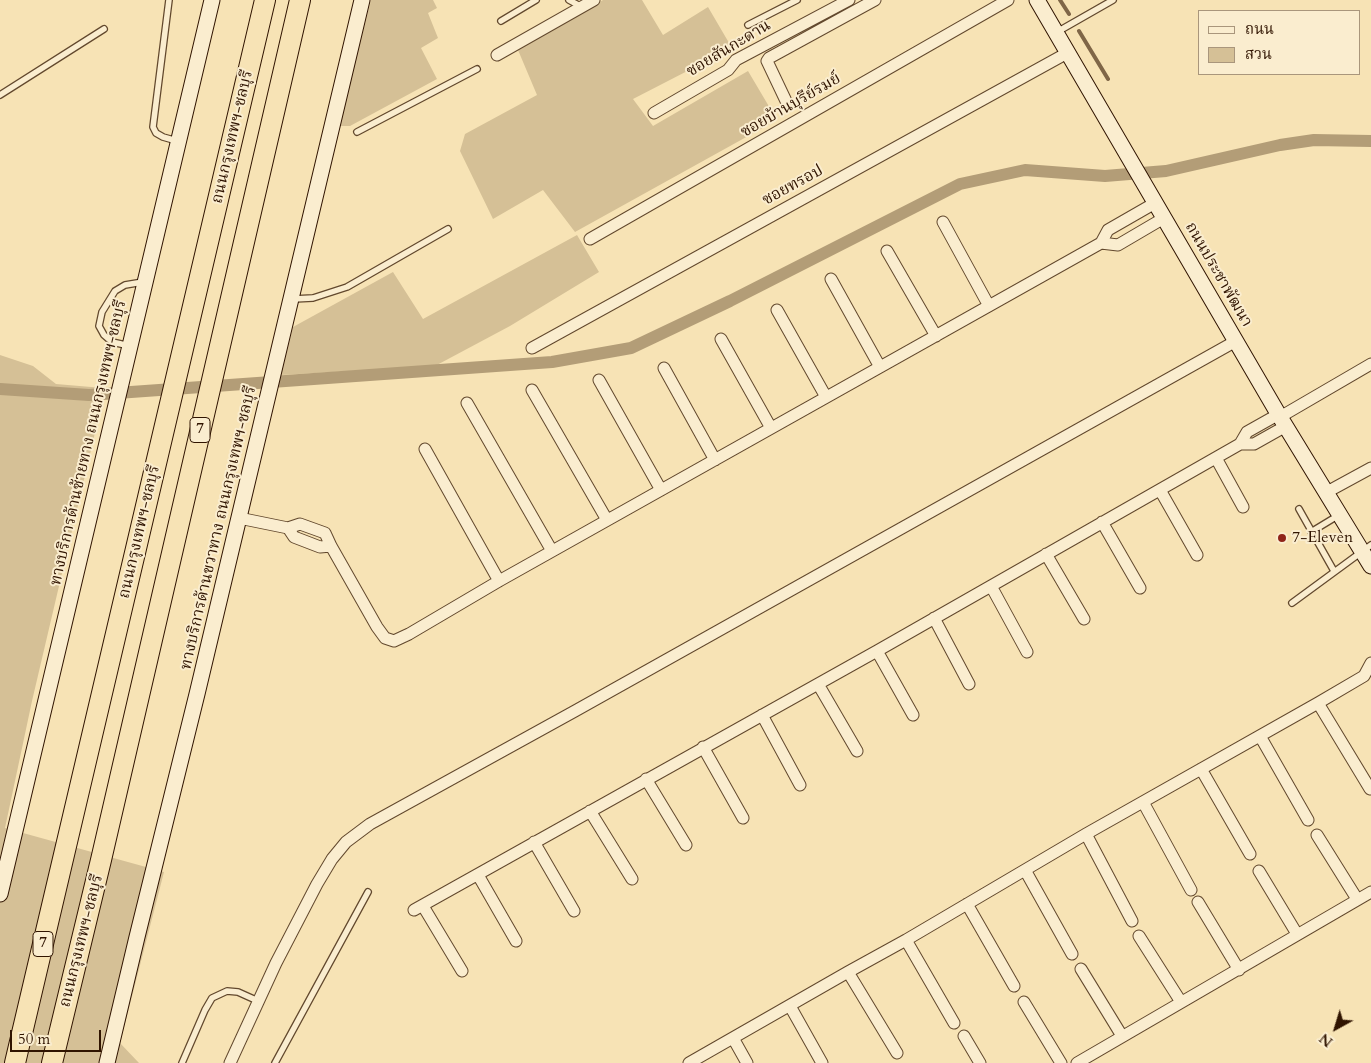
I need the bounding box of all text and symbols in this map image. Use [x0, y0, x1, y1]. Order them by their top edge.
legend [1198, 10, 1361, 75]
street label: ซอยสันกะดาน [683, 16, 775, 82]
text: ถนน [1245, 19, 1274, 39]
text: สวน [1245, 44, 1272, 64]
street label: ถนนกรุงเทพฯ-ชลบุรี [208, 68, 258, 206]
street label: ซอยบ้านบุรีย์รมย์ [738, 70, 844, 142]
street label: ซอยทรอป [759, 162, 827, 210]
street label: ถนนประชาพัฒนา [1180, 219, 1256, 331]
street label: ทางบริการด้านซ้ายทาง ถนนกรุงเทพฯ-ชลบุรี [47, 298, 131, 588]
street label: ทางบริการด้านขวาทาง ถนนกรุงเทพฯ-ชลบุรี [177, 384, 261, 672]
road number: 7 [190, 418, 210, 442]
street label: ถนนกรุงเทพฯ-ชลบุรี [115, 463, 165, 601]
place label: 7-Eleven [1292, 528, 1353, 548]
marker: 7-Eleven [1276, 532, 1288, 544]
street label: ถนนกรุงเทพฯ-ชลบุรี [56, 873, 108, 1009]
road number: 7 [33, 932, 53, 956]
north arrow [1311, 1003, 1361, 1053]
scale bar [12, 1020, 104, 1052]
text: 50 m [18, 1029, 50, 1049]
text: N [1316, 1029, 1337, 1051]

